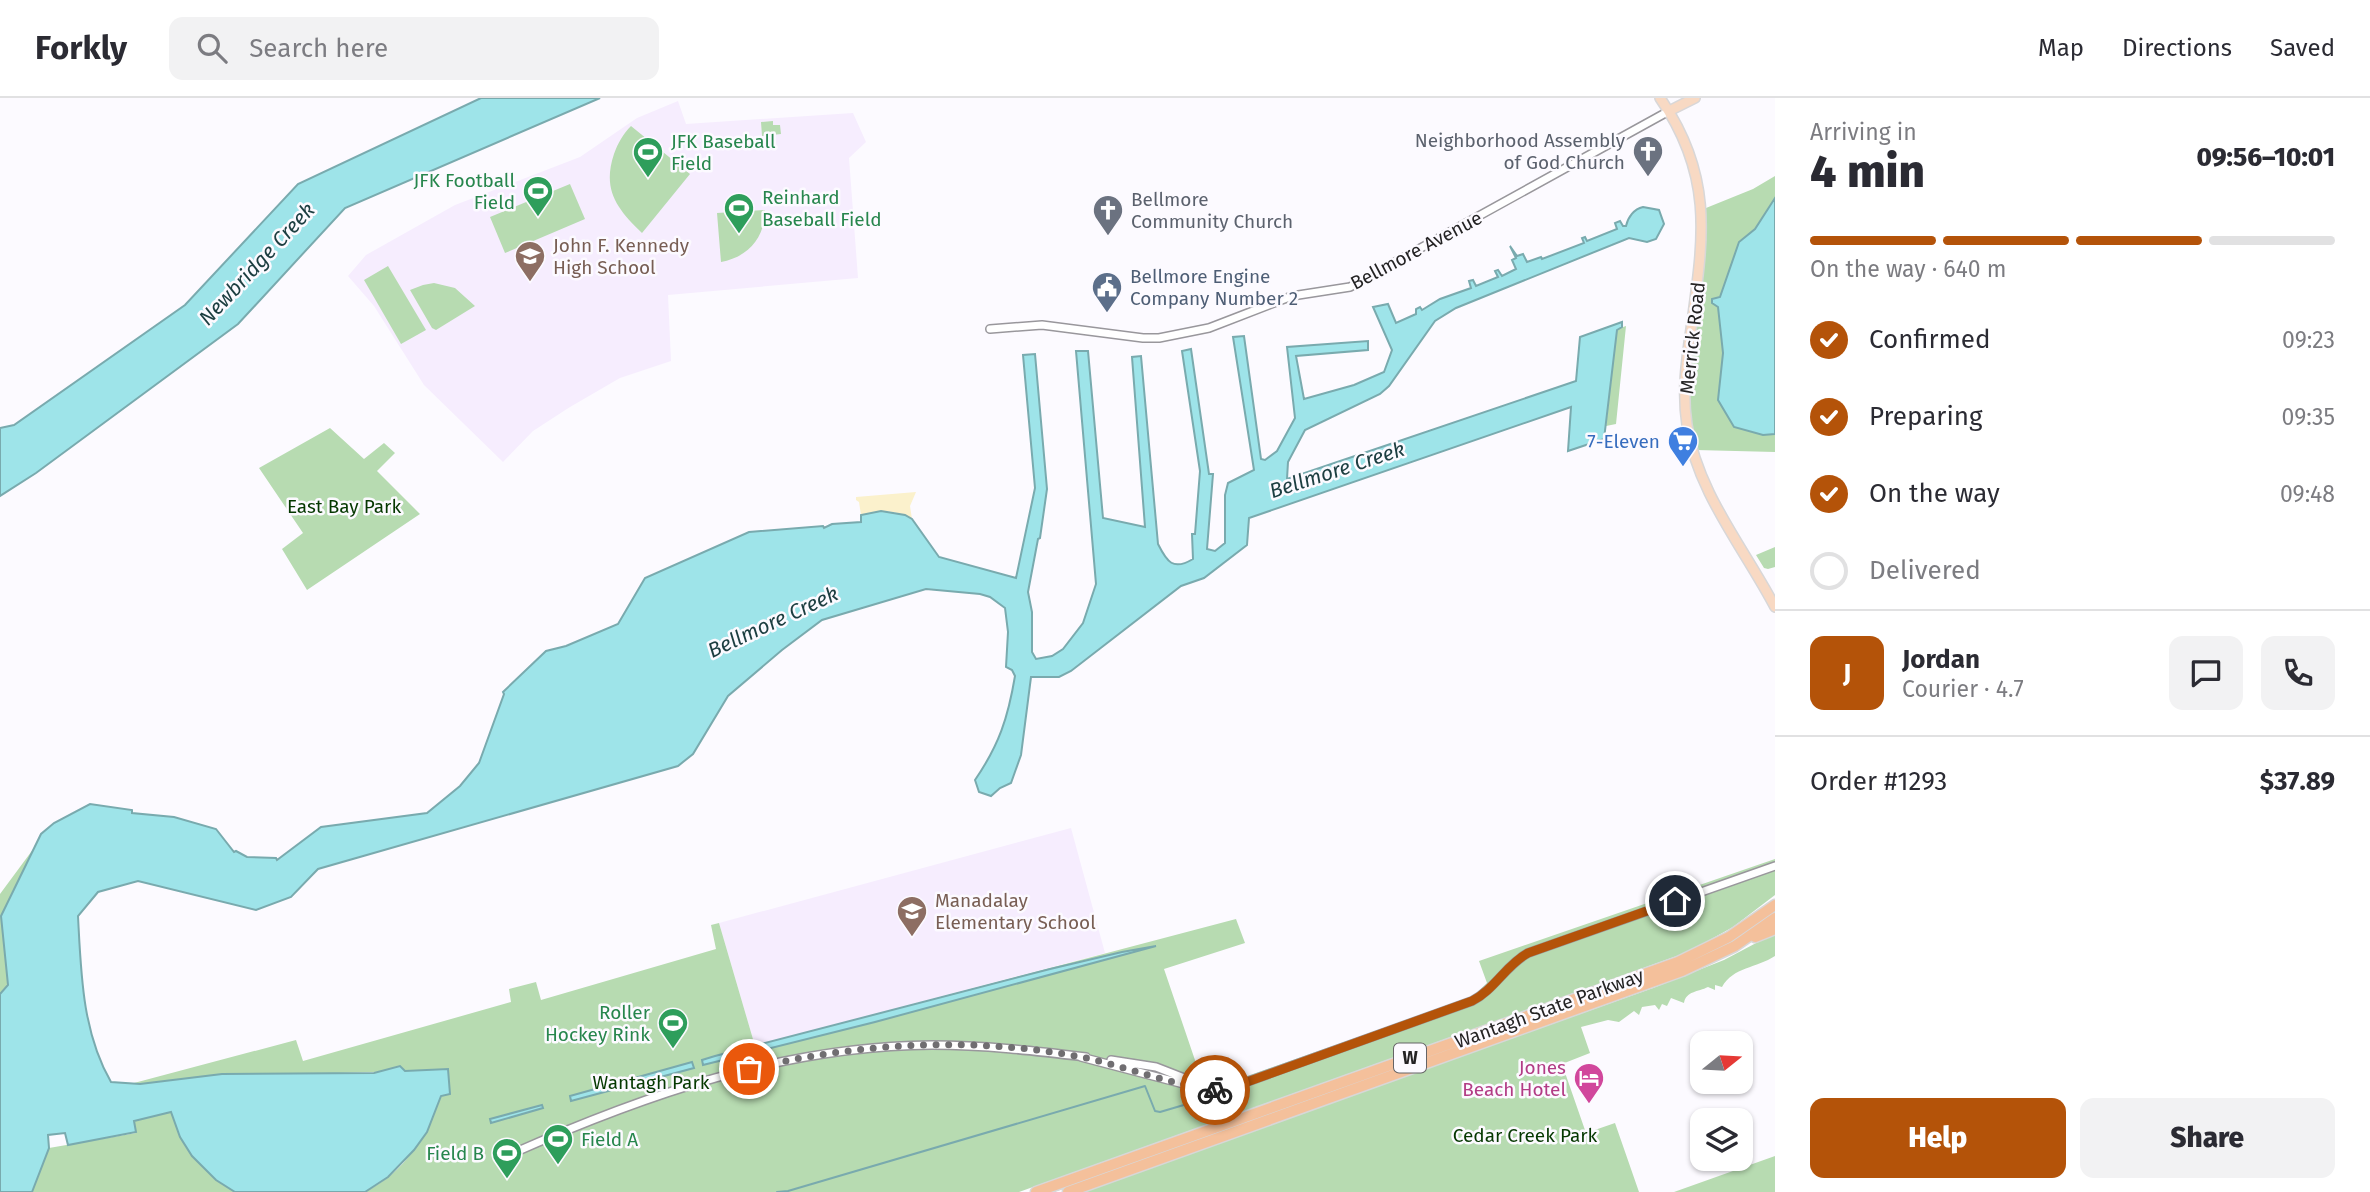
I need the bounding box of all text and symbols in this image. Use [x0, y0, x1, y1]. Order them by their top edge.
search box [169, 17, 659, 80]
text: Forkly [35, 28, 127, 68]
icon: search [193, 29, 231, 67]
text: Search here [249, 33, 388, 64]
text: Map [2038, 34, 2084, 62]
text: Directions [2122, 34, 2232, 62]
text: Saved [2270, 34, 2335, 62]
text: Arriving in [1810, 118, 1917, 146]
place label: Neighborhood Assembly of God Church [1415, 129, 1626, 174]
place label: JFK Baseball Field [671, 130, 776, 175]
church icon: Neighborhood Assembly of God Church [1631, 134, 1665, 178]
sports icon: JFK Baseball Field [631, 135, 665, 179]
text: 09:56–10:01 [2197, 142, 2335, 173]
text: 4 min [1810, 144, 1925, 199]
place label: JFK Football Field [414, 169, 515, 214]
sports icon: JFK Football Field [521, 174, 555, 218]
place label: Reinhard Baseball Field [762, 186, 882, 231]
place label: Bellmore Community Church [1131, 188, 1293, 233]
sports icon: Reinhard Baseball Field [722, 191, 756, 235]
church icon: Bellmore Community Church [1091, 193, 1125, 237]
water label: Newbridge Creek [193, 197, 321, 331]
street label: Bellmore Avenue [1347, 206, 1486, 295]
place label: John F. Kennedy High School [553, 234, 690, 279]
school or university icon: John F. Kennedy High School [513, 239, 547, 283]
text: On the way · 640 m [1810, 255, 2006, 283]
place label: Bellmore Engine Company Number 2 [1130, 265, 1298, 310]
public building icon: Bellmore Engine Company Number 2 [1090, 270, 1124, 314]
street label: Merrick Road [1675, 281, 1710, 395]
icon: check [1810, 321, 1848, 359]
text: Confirmed [1869, 324, 1990, 355]
text: 09:23 [2282, 326, 2335, 354]
icon: check [1810, 398, 1848, 436]
text: Preparing [1869, 401, 1982, 432]
text: 09:35 [2282, 403, 2335, 431]
supermarket icon: 7-Eleven [1666, 424, 1700, 468]
place label: 7-Eleven [1587, 430, 1660, 453]
water label: Bellmore Creek [1266, 436, 1408, 504]
icon: check [1810, 475, 1848, 513]
text: On the way [1869, 478, 2000, 509]
text: 09:48 [2280, 480, 2335, 508]
park label: East Bay Park [287, 495, 401, 518]
text: Delivered [1869, 555, 1981, 586]
water label: Bellmore Creek [704, 580, 842, 664]
button: chat [2169, 636, 2243, 710]
button: phone [2261, 636, 2335, 710]
text: Jordan [1902, 644, 1980, 675]
text: J [1843, 658, 1851, 689]
text: Courier · 4.7 [1902, 675, 2024, 703]
text: Order #1293 [1810, 766, 1947, 797]
text: $37.89 [2260, 766, 2335, 797]
pin [1645, 871, 1705, 931]
icon: home [1656, 882, 1694, 920]
place label: Manadalay Elementary School [935, 889, 1096, 934]
school or university icon: Manadalay Elementary School [895, 894, 929, 938]
street label: Wantagh State Parkway [1452, 963, 1647, 1053]
place label: Roller Hockey Rink [545, 1001, 651, 1046]
sports icon: Roller Hockey Rink [656, 1006, 690, 1050]
north arrow [1690, 1031, 1754, 1094]
map controls [1690, 1031, 1753, 1171]
pin [719, 1039, 779, 1099]
road number: W [1394, 1043, 1426, 1072]
icon: bag [730, 1050, 768, 1088]
courier [1180, 1055, 1250, 1125]
place label: Jones Beach Hotel [1462, 1056, 1566, 1101]
hotel icon: Jones Beach Hotel [1572, 1061, 1606, 1105]
park label: Wantagh Park [593, 1071, 710, 1094]
icon: bike [1196, 1071, 1234, 1109]
button: Help [1810, 1098, 2066, 1178]
button: Share [2080, 1098, 2335, 1178]
button: layers [1690, 1108, 1753, 1171]
sports icon: Field A [541, 1122, 575, 1166]
park label: Cedar Creek Park [1453, 1124, 1598, 1147]
place label: Field A [581, 1128, 638, 1151]
sports icon: Field B [490, 1136, 524, 1180]
place label: Field B [426, 1142, 484, 1165]

